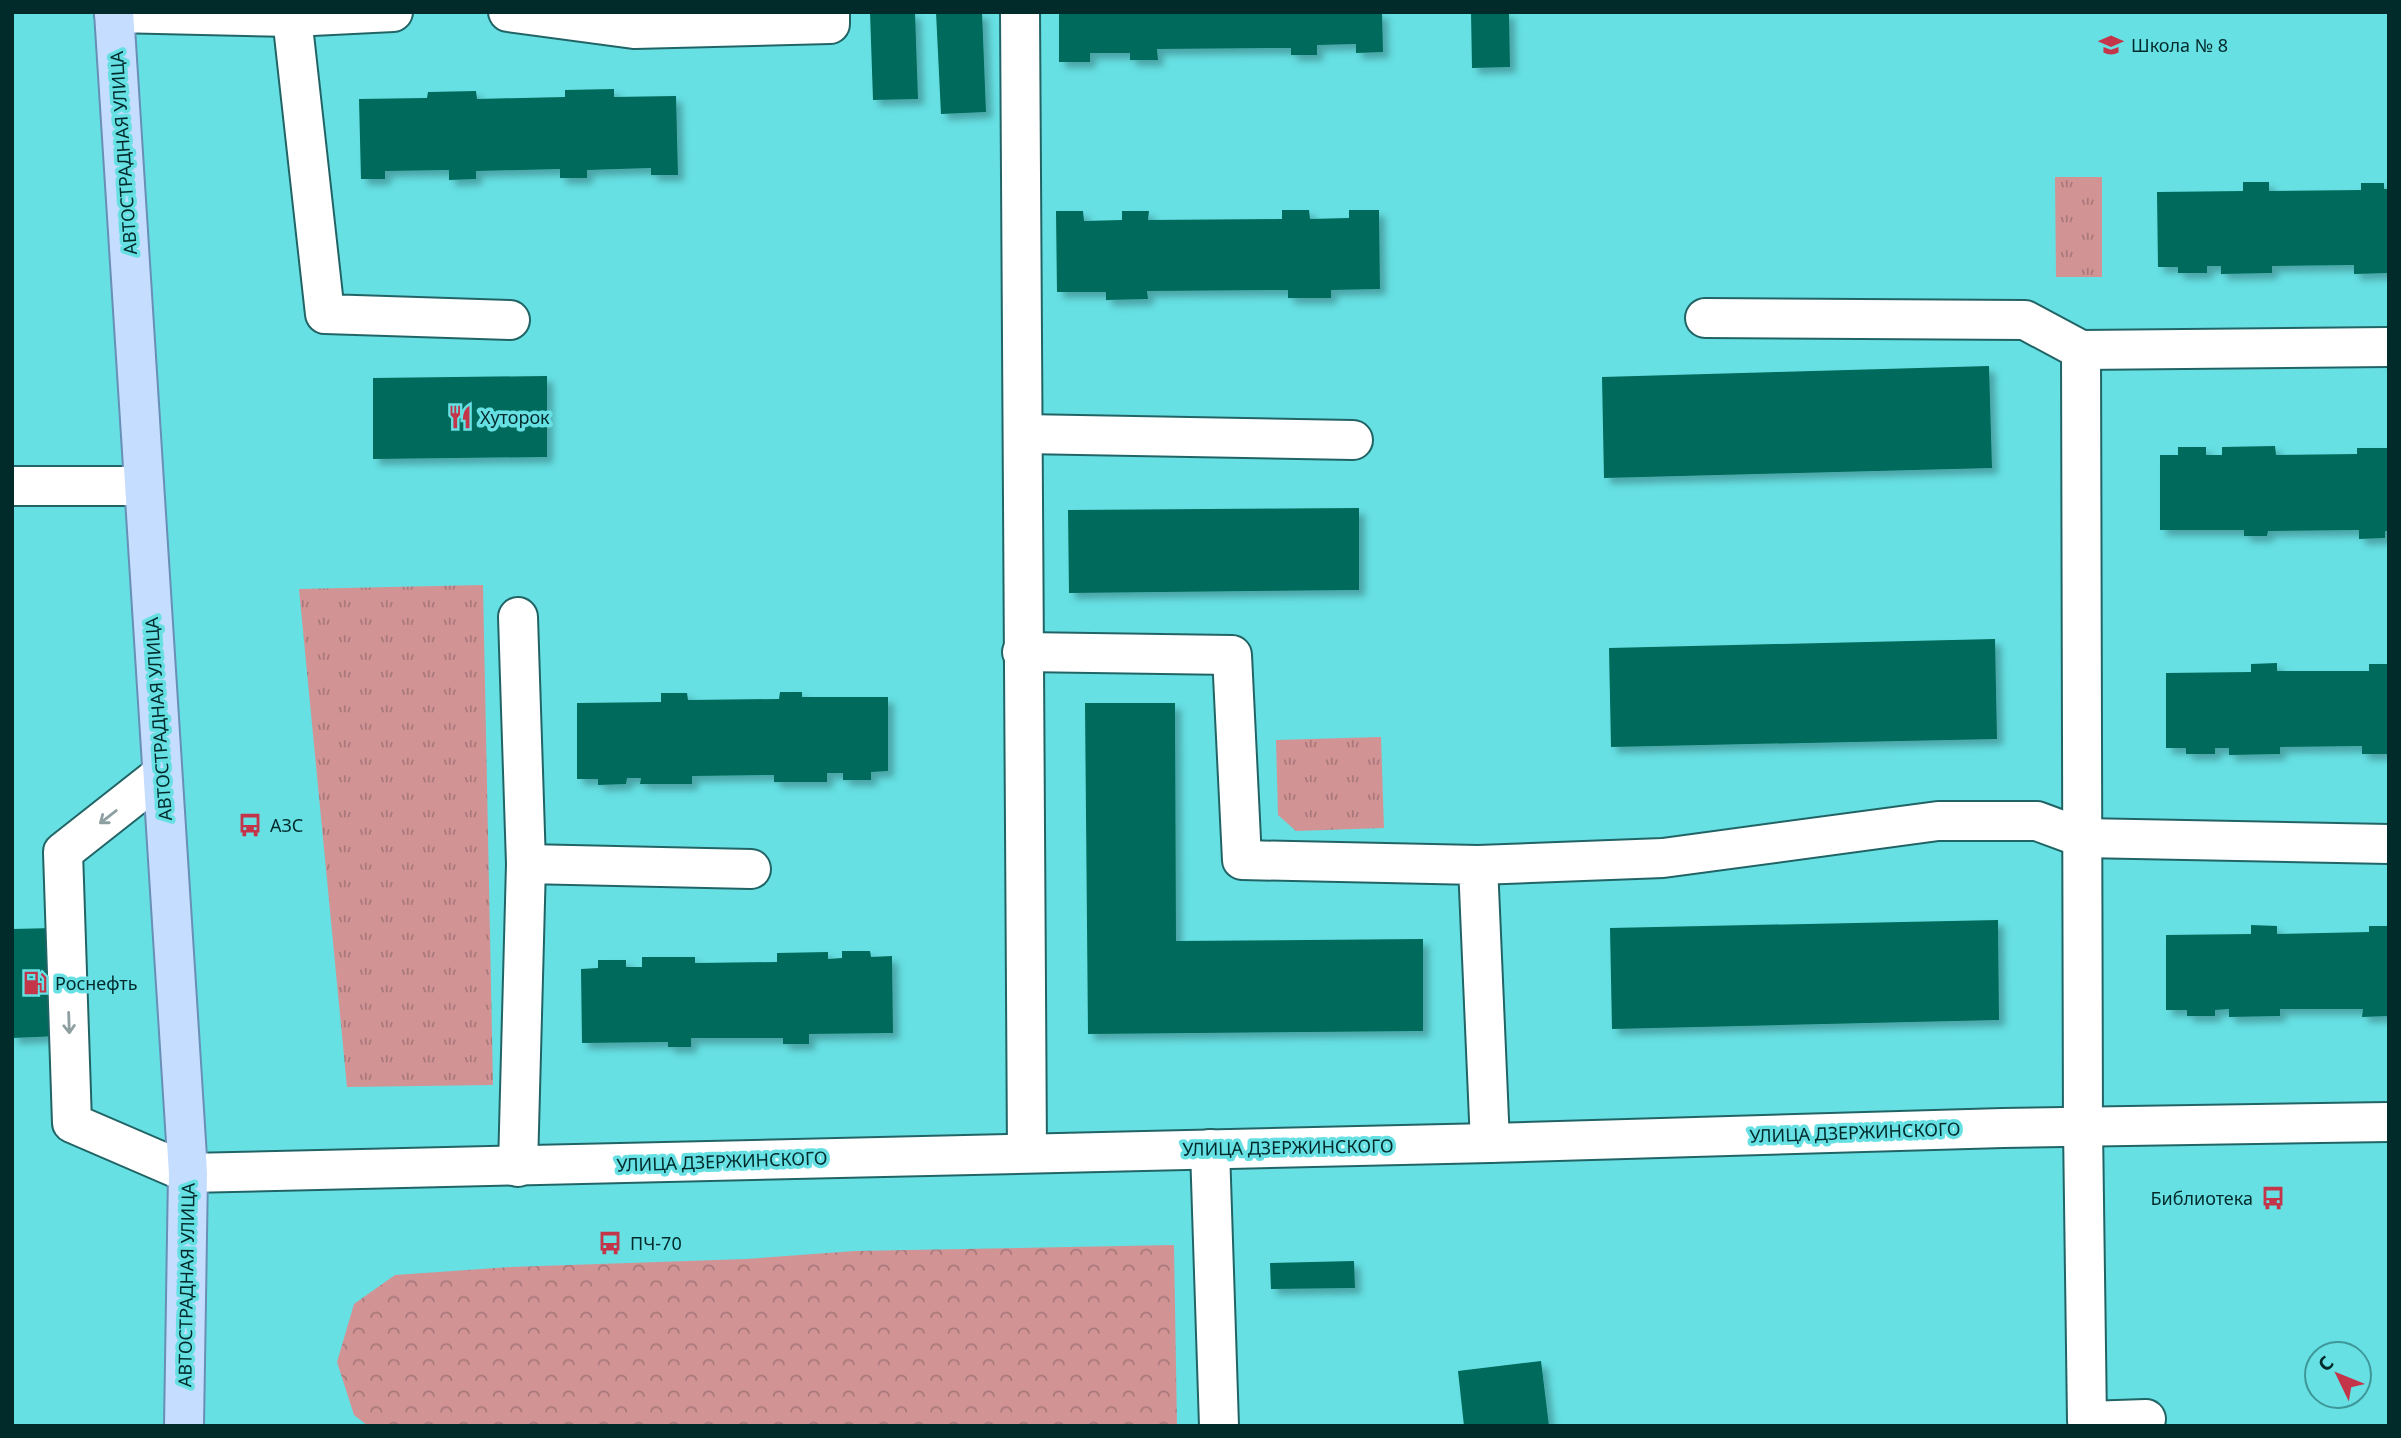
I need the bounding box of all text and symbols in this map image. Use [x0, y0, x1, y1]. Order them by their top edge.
school or university icon: Школа № 8 [2097, 31, 2125, 59]
place label: Школа № 8 [2131, 33, 2228, 57]
street label: АВТОСТРАДНАЯ УЛИЦА [104, 50, 142, 256]
restaurant icon: Хуторок [446, 403, 474, 431]
place label: Хуторок [480, 405, 550, 429]
street label: АВТОСТРАДНАЯ УЛИЦА [139, 616, 177, 822]
one-way arrow [99, 809, 118, 824]
bus stop icon: АЗС [236, 811, 264, 839]
place label: АЗС [270, 813, 303, 837]
fuel station icon: Роснефть [21, 969, 49, 997]
place label: Роснефть [55, 971, 138, 995]
one-way arrow [62, 1011, 76, 1034]
street label: УЛИЦА ДЗЕРЖИНСКОГО [1749, 1116, 1961, 1148]
street label: УЛИЦА ДЗЕРЖИНСКОГО [1182, 1133, 1394, 1161]
street label: УЛИЦА ДЗЕРЖИНСКОГО [616, 1145, 828, 1177]
street label: АВТОСТРАДНАЯ УЛИЦА [172, 1182, 200, 1387]
bus stop icon: Библиотека [2259, 1184, 2287, 1212]
place label: Библиотека [2150, 1186, 2253, 1210]
bus stop icon: ПЧ-70 [596, 1229, 624, 1257]
place label: ПЧ-70 [630, 1231, 682, 1255]
north arrow [2303, 1340, 2373, 1410]
text: С [2312, 1350, 2339, 1377]

